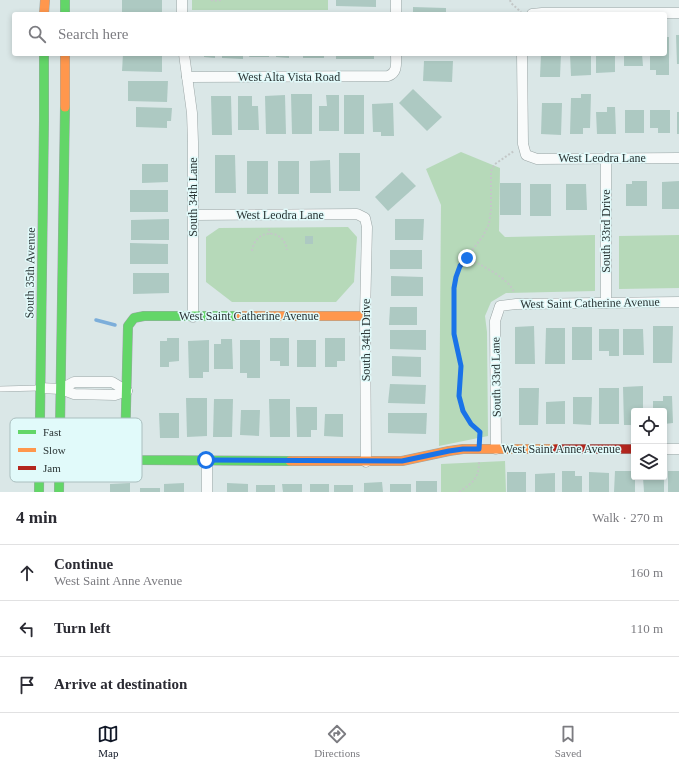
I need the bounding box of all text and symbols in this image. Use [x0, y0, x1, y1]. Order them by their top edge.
search box [12, 12, 667, 56]
icon: search [26, 23, 48, 45]
text: Search here [58, 26, 128, 42]
street label: West Alta Vista Road [238, 70, 340, 84]
street label: West Leodra Lane [558, 151, 646, 165]
street label: South 34th Lane [186, 157, 200, 237]
street label: South 33rd Drive [599, 189, 613, 273]
street label: West Leodra Lane [236, 208, 324, 222]
street label: South 35th Avenue [22, 227, 38, 319]
route end [458, 249, 476, 267]
street label: West Saint Catherine Avenue [520, 295, 660, 311]
street label: South 34th Drive [359, 299, 373, 381]
street label: West Saint Catherine Avenue [179, 309, 319, 323]
street label: South 33rd Lane [488, 337, 504, 417]
map controls [631, 408, 667, 480]
button: locate [631, 408, 667, 444]
legend [10, 418, 142, 482]
text: Fast [43, 426, 61, 438]
street label: West Saint Anne Avenue [502, 442, 620, 456]
text: Slow [43, 444, 66, 456]
button: layers [631, 444, 667, 480]
route start [197, 451, 215, 469]
text: Jam [43, 462, 61, 474]
text: 4 min [16, 508, 57, 527]
text: Walk · 270 m [592, 510, 663, 525]
text: Continue [54, 556, 113, 572]
icon: ahead [16, 562, 38, 584]
text: 160 m [630, 565, 663, 580]
text: West Saint Anne Avenue [54, 573, 182, 588]
icon: left [16, 618, 38, 640]
text: Turn left [54, 620, 111, 636]
text: 110 m [631, 621, 663, 636]
icon: arrive [16, 674, 38, 696]
text: Arrive at destination [54, 676, 187, 692]
tab: Map [97, 723, 119, 759]
tab: Directions [314, 723, 360, 759]
tab: Saved [555, 723, 582, 759]

